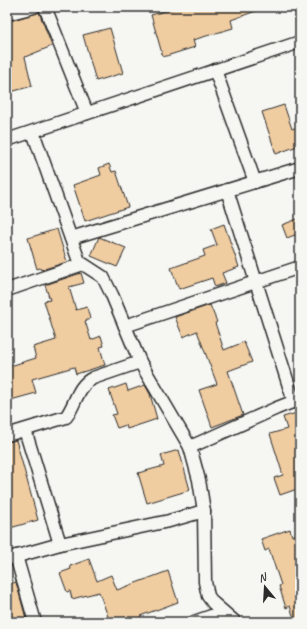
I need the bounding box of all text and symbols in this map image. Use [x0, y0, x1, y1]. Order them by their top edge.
north arrow [245, 567, 285, 607]
text: N [257, 569, 269, 585]

